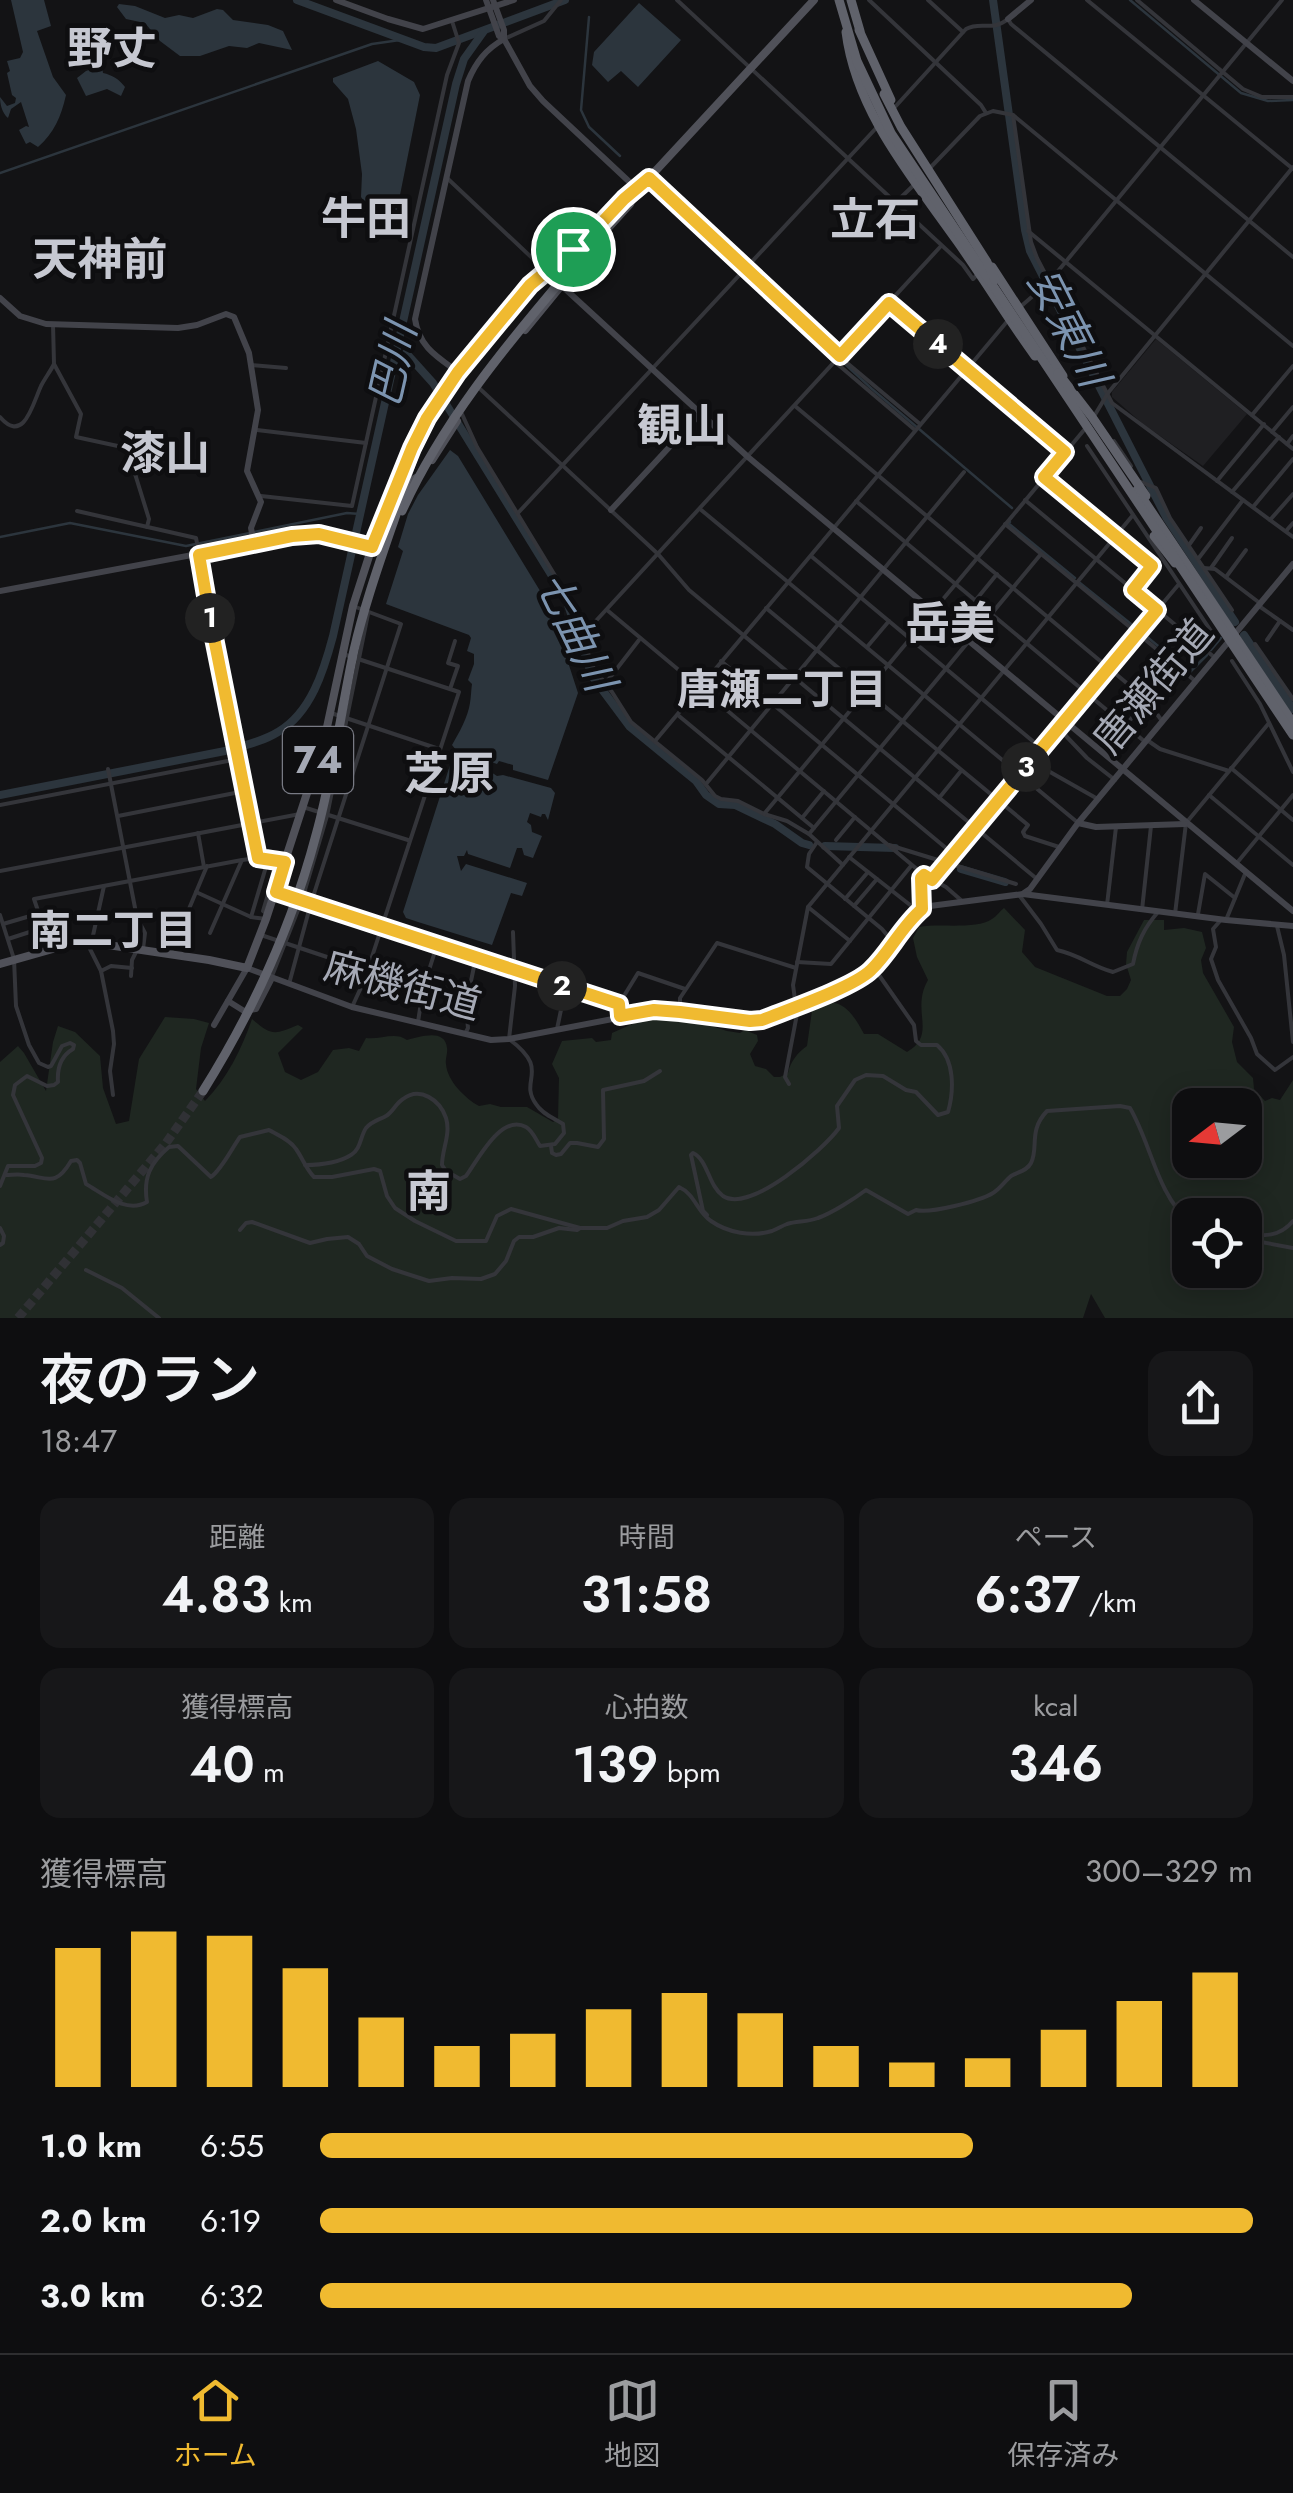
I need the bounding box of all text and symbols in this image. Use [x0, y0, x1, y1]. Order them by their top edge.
district label: 野丈 [67, 16, 157, 81]
district label: 牛田 [321, 186, 411, 251]
district label: 立石 [830, 187, 920, 252]
pin [531, 207, 616, 292]
icon: arrive [546, 222, 601, 277]
district label: 天神前 [32, 227, 168, 292]
water label: 安東川 [1013, 257, 1126, 401]
water label: 巴川 [353, 313, 433, 413]
pin: 4 [913, 319, 963, 369]
text: 4 [928, 323, 948, 364]
district label: 観山 [637, 393, 727, 458]
district label: 漆山 [120, 421, 210, 486]
water label: 七曲川 [521, 561, 632, 705]
district label: 岳美 [905, 591, 995, 656]
pin: 1 [185, 593, 235, 643]
text: 1 [203, 597, 217, 638]
street label: 唐瀬街道 [1079, 606, 1227, 766]
district label: 唐瀬二丁目 [677, 659, 887, 720]
road number: 74 [283, 727, 353, 793]
district label: 芝原 [404, 741, 494, 806]
pin: 3 [1001, 742, 1051, 792]
text: 3 [1017, 746, 1035, 787]
district label: 南二丁目 [29, 900, 197, 961]
street label: 麻機街道 [318, 936, 488, 1034]
pin: 2 [537, 961, 587, 1011]
text: 2 [553, 965, 571, 1006]
north arrow [1172, 1088, 1262, 1178]
map controls [1172, 1088, 1262, 1288]
district label: 南 [406, 1159, 452, 1224]
button: locate [1172, 1198, 1262, 1288]
text: 夜のラン [40, 1340, 260, 1420]
button: share [1148, 1351, 1253, 1456]
text: 18:47 [40, 1418, 117, 1464]
text: 距離 [209, 1517, 265, 1558]
text: 時間 [618, 1517, 675, 1558]
text: ペース [1015, 1517, 1097, 1558]
text: 4.83 [161, 1558, 270, 1631]
text: 31:58 [581, 1558, 712, 1631]
text: 6:37 [974, 1558, 1080, 1631]
text: km [270, 1582, 313, 1623]
text: /km [1080, 1582, 1137, 1623]
text: kcal [1033, 1686, 1078, 1727]
text: 獲得標高 [181, 1687, 293, 1728]
text: 心拍数 [604, 1687, 689, 1728]
text: 346 [1008, 1727, 1103, 1800]
text: 40 [189, 1728, 255, 1801]
text: 139 [572, 1728, 659, 1801]
text: m [255, 1752, 285, 1793]
text: bpm [659, 1752, 721, 1793]
text: 300–329 m [1085, 1848, 1253, 1894]
text: 獲得標高 [40, 1851, 168, 1897]
text: 1.0 km [40, 2123, 142, 2169]
text: 6:55 [200, 2123, 264, 2169]
text: 2.0 km [40, 2198, 147, 2244]
text: 6:19 [200, 2198, 261, 2244]
text: 3.0 km [40, 2273, 145, 2319]
text: 6:32 [200, 2273, 264, 2319]
tab: ホーム [174, 2373, 257, 2476]
tab: 地図 [604, 2373, 660, 2476]
tab: 保存済み [1007, 2373, 1119, 2476]

